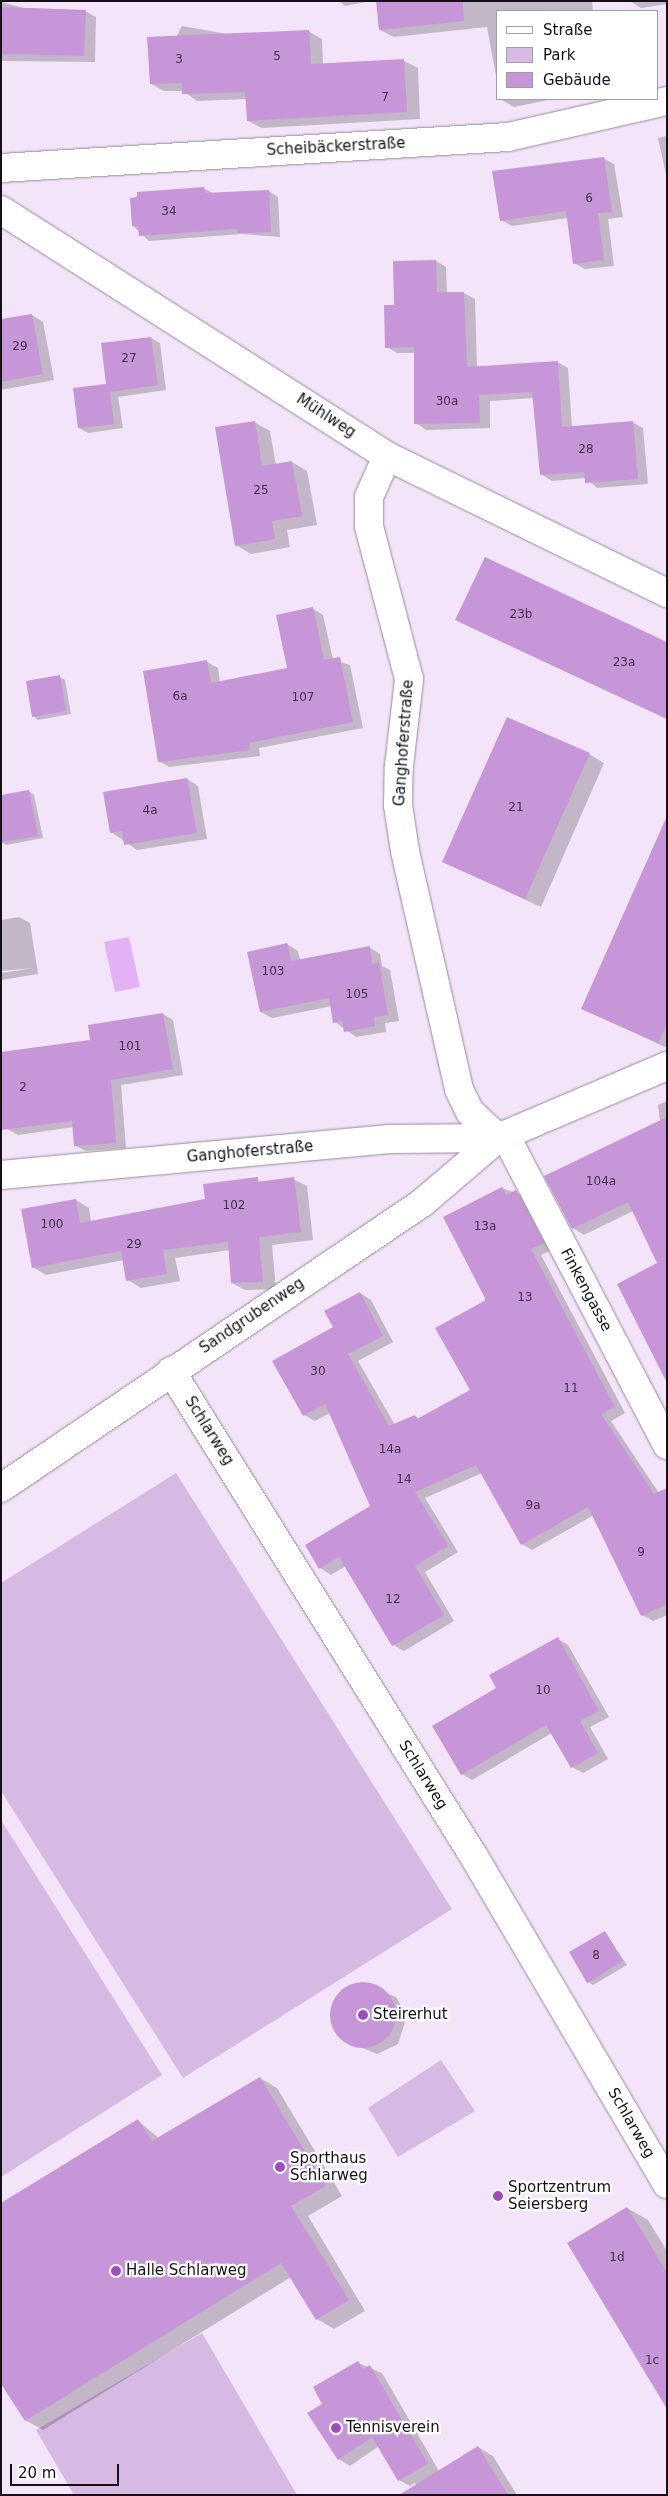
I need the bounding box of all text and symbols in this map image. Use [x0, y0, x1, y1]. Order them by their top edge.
legend [496, 10, 658, 100]
text: Straße [543, 21, 592, 39]
text: Park [543, 46, 575, 64]
house number: 5 [273, 50, 281, 64]
house number: 3 [175, 53, 183, 67]
text: Gebäude [543, 71, 611, 89]
house number: 7 [381, 91, 389, 105]
street label: Scheibäckerstraße [266, 134, 406, 160]
house number: 6 [585, 192, 593, 206]
house number: 34 [161, 205, 177, 219]
house number: 29 [12, 340, 28, 354]
house number: 27 [121, 352, 137, 366]
street label: Mühlweg [293, 390, 359, 442]
house number: 30a [436, 395, 458, 409]
house number: 28 [578, 443, 594, 457]
house number: 25 [253, 484, 269, 498]
house number: 23b [510, 608, 532, 622]
house number: 23a [613, 656, 635, 670]
street label: Ganghoferstraße [391, 679, 417, 807]
house number: 6a [173, 690, 187, 704]
house number: 107 [292, 691, 314, 705]
house number: 21 [508, 801, 524, 815]
house number: 4a [143, 804, 157, 818]
house number: 103 [262, 965, 284, 979]
house number: 105 [346, 988, 368, 1002]
house number: 101 [119, 1040, 141, 1054]
house number: 2 [19, 1081, 27, 1095]
street label: Ganghoferstraße [186, 1138, 314, 1166]
house number: 104a [586, 1175, 616, 1189]
house number: 102 [223, 1199, 245, 1213]
house number: 100 [41, 1218, 63, 1232]
house number: 13a [474, 1220, 496, 1234]
house number: 29 [126, 1238, 142, 1252]
street label: Finkengasse [557, 1245, 615, 1335]
street label: Sandgrubenweg [196, 1274, 308, 1358]
house number: 13 [517, 1291, 533, 1305]
house number: 30 [310, 1365, 326, 1379]
house number: 11 [563, 1382, 579, 1396]
street label: Schlarweg [181, 1393, 237, 1469]
house number: 14a [379, 1443, 401, 1457]
house number: 14 [396, 1473, 412, 1487]
house number: 9a [526, 1499, 540, 1513]
house number: 9 [637, 1546, 645, 1560]
house number: 12 [385, 1593, 401, 1607]
house number: 10 [535, 1684, 551, 1698]
street label: Schlarweg [395, 1737, 451, 1813]
house number: 8 [592, 1949, 600, 1963]
place label: Steirerhut [373, 2006, 448, 2024]
marker: Steirerhut [357, 2009, 369, 2021]
street label: Schlarweg [604, 2085, 658, 2161]
place label: Sporthaus Schlarweg [290, 2149, 368, 2184]
marker: Sporthaus Schlarweg [274, 2161, 286, 2173]
place label: Sportzentrum Seiersberg [508, 2178, 611, 2213]
marker: Sportzentrum Seiersberg [492, 2190, 504, 2202]
house number: 1d [609, 2251, 625, 2265]
place label: Halle Schlarweg [126, 2262, 247, 2280]
marker: Halle Schlarweg [110, 2265, 122, 2277]
house number: 1c [645, 2354, 659, 2368]
place label: Tennisverein [346, 2419, 440, 2437]
marker: Tennisverein [330, 2422, 342, 2434]
scale bar [12, 2454, 121, 2486]
text: 20 m [18, 2464, 56, 2482]

